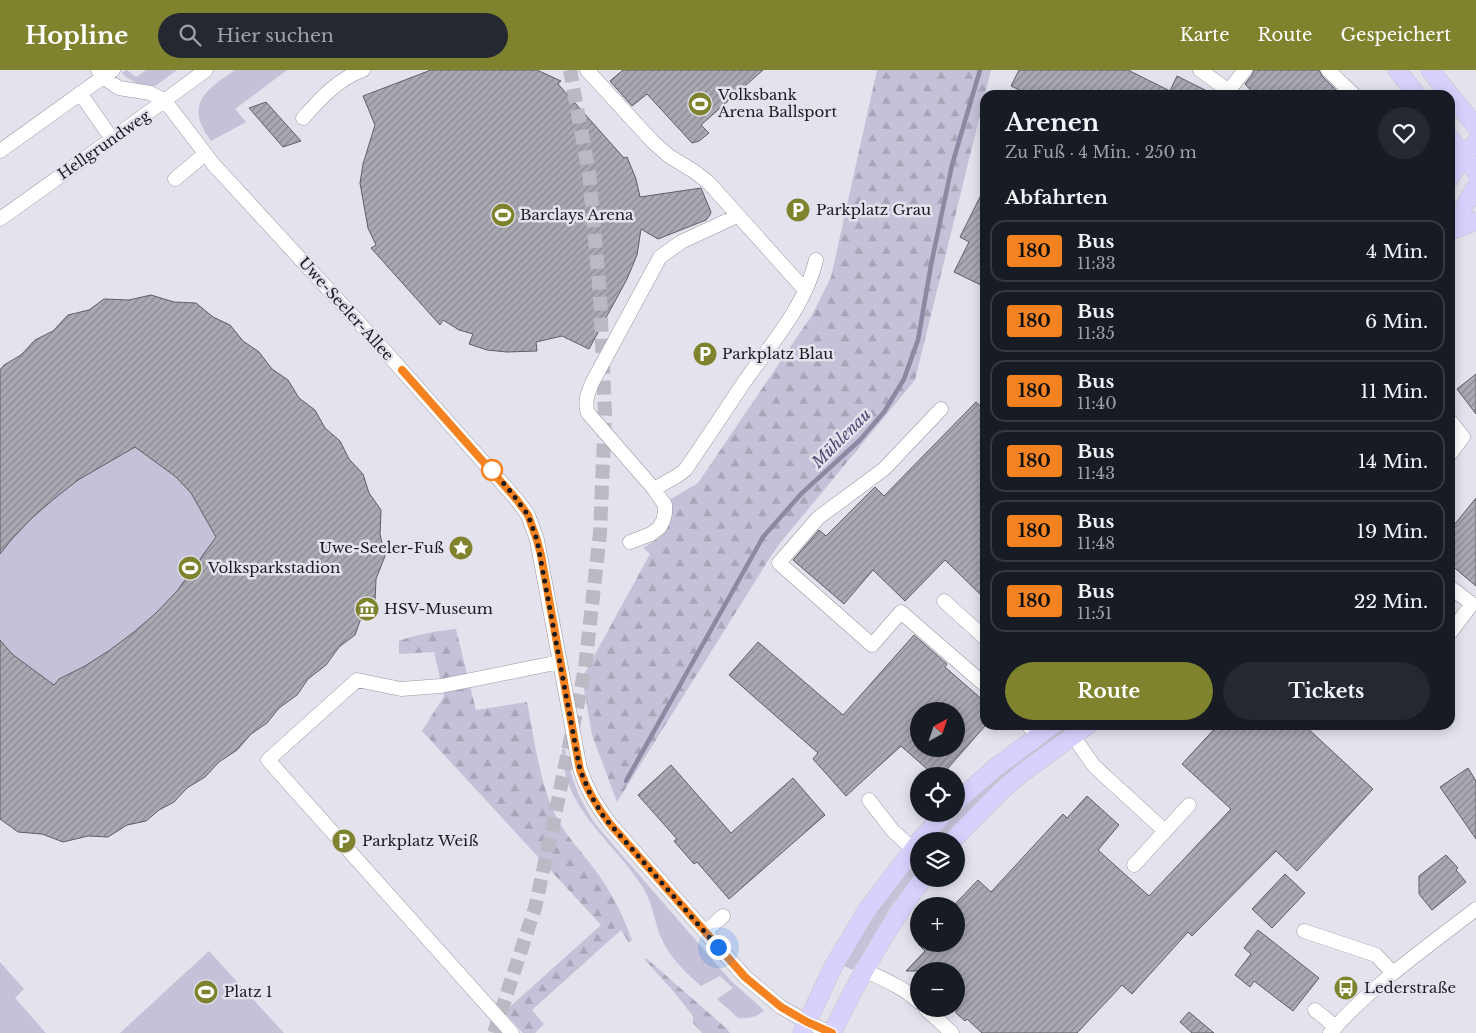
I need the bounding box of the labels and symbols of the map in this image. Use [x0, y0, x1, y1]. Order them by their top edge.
place label: Volksbank Arena Ballsport [717, 85, 837, 121]
sports icon: Volksbank Arena Ballsport [687, 91, 713, 117]
street label: Hellgrundweg [54, 105, 154, 183]
parking icon: Parkplatz Grau [785, 197, 811, 223]
place label: Parkplatz Grau [816, 200, 931, 219]
sports icon: Barclays Arena [490, 202, 516, 228]
place label: Barclays Arena [520, 205, 634, 224]
street label: Uwe-Seeler-Allee [295, 253, 398, 364]
parking icon: Parkplatz Blau [692, 341, 718, 367]
place label: Parkplatz Blau [722, 344, 833, 363]
water label: Mühlenau [807, 404, 875, 472]
unlabelled marker [481, 459, 503, 481]
place icon: Uwe-Seeler-Fuß [448, 535, 474, 561]
place label: Uwe-Seeler-Fuß [319, 538, 444, 557]
sports icon: Volksparkstadion [177, 555, 203, 581]
place label: Volksparkstadion [207, 558, 340, 577]
museum icon: HSV-Museum [354, 596, 380, 622]
place label: HSV-Museum [384, 599, 493, 618]
north arrow [910, 702, 965, 758]
parking icon: Parkplatz Weiß [331, 828, 357, 854]
place label: Parkplatz Weiß [362, 831, 478, 850]
your location [706, 935, 731, 960]
bus stop icon: Lederstraße [1333, 975, 1359, 1001]
place label: Lederstraße [1364, 978, 1456, 997]
sports icon: Platz 1 [193, 979, 219, 1005]
place label: Platz 1 [224, 982, 273, 1001]

